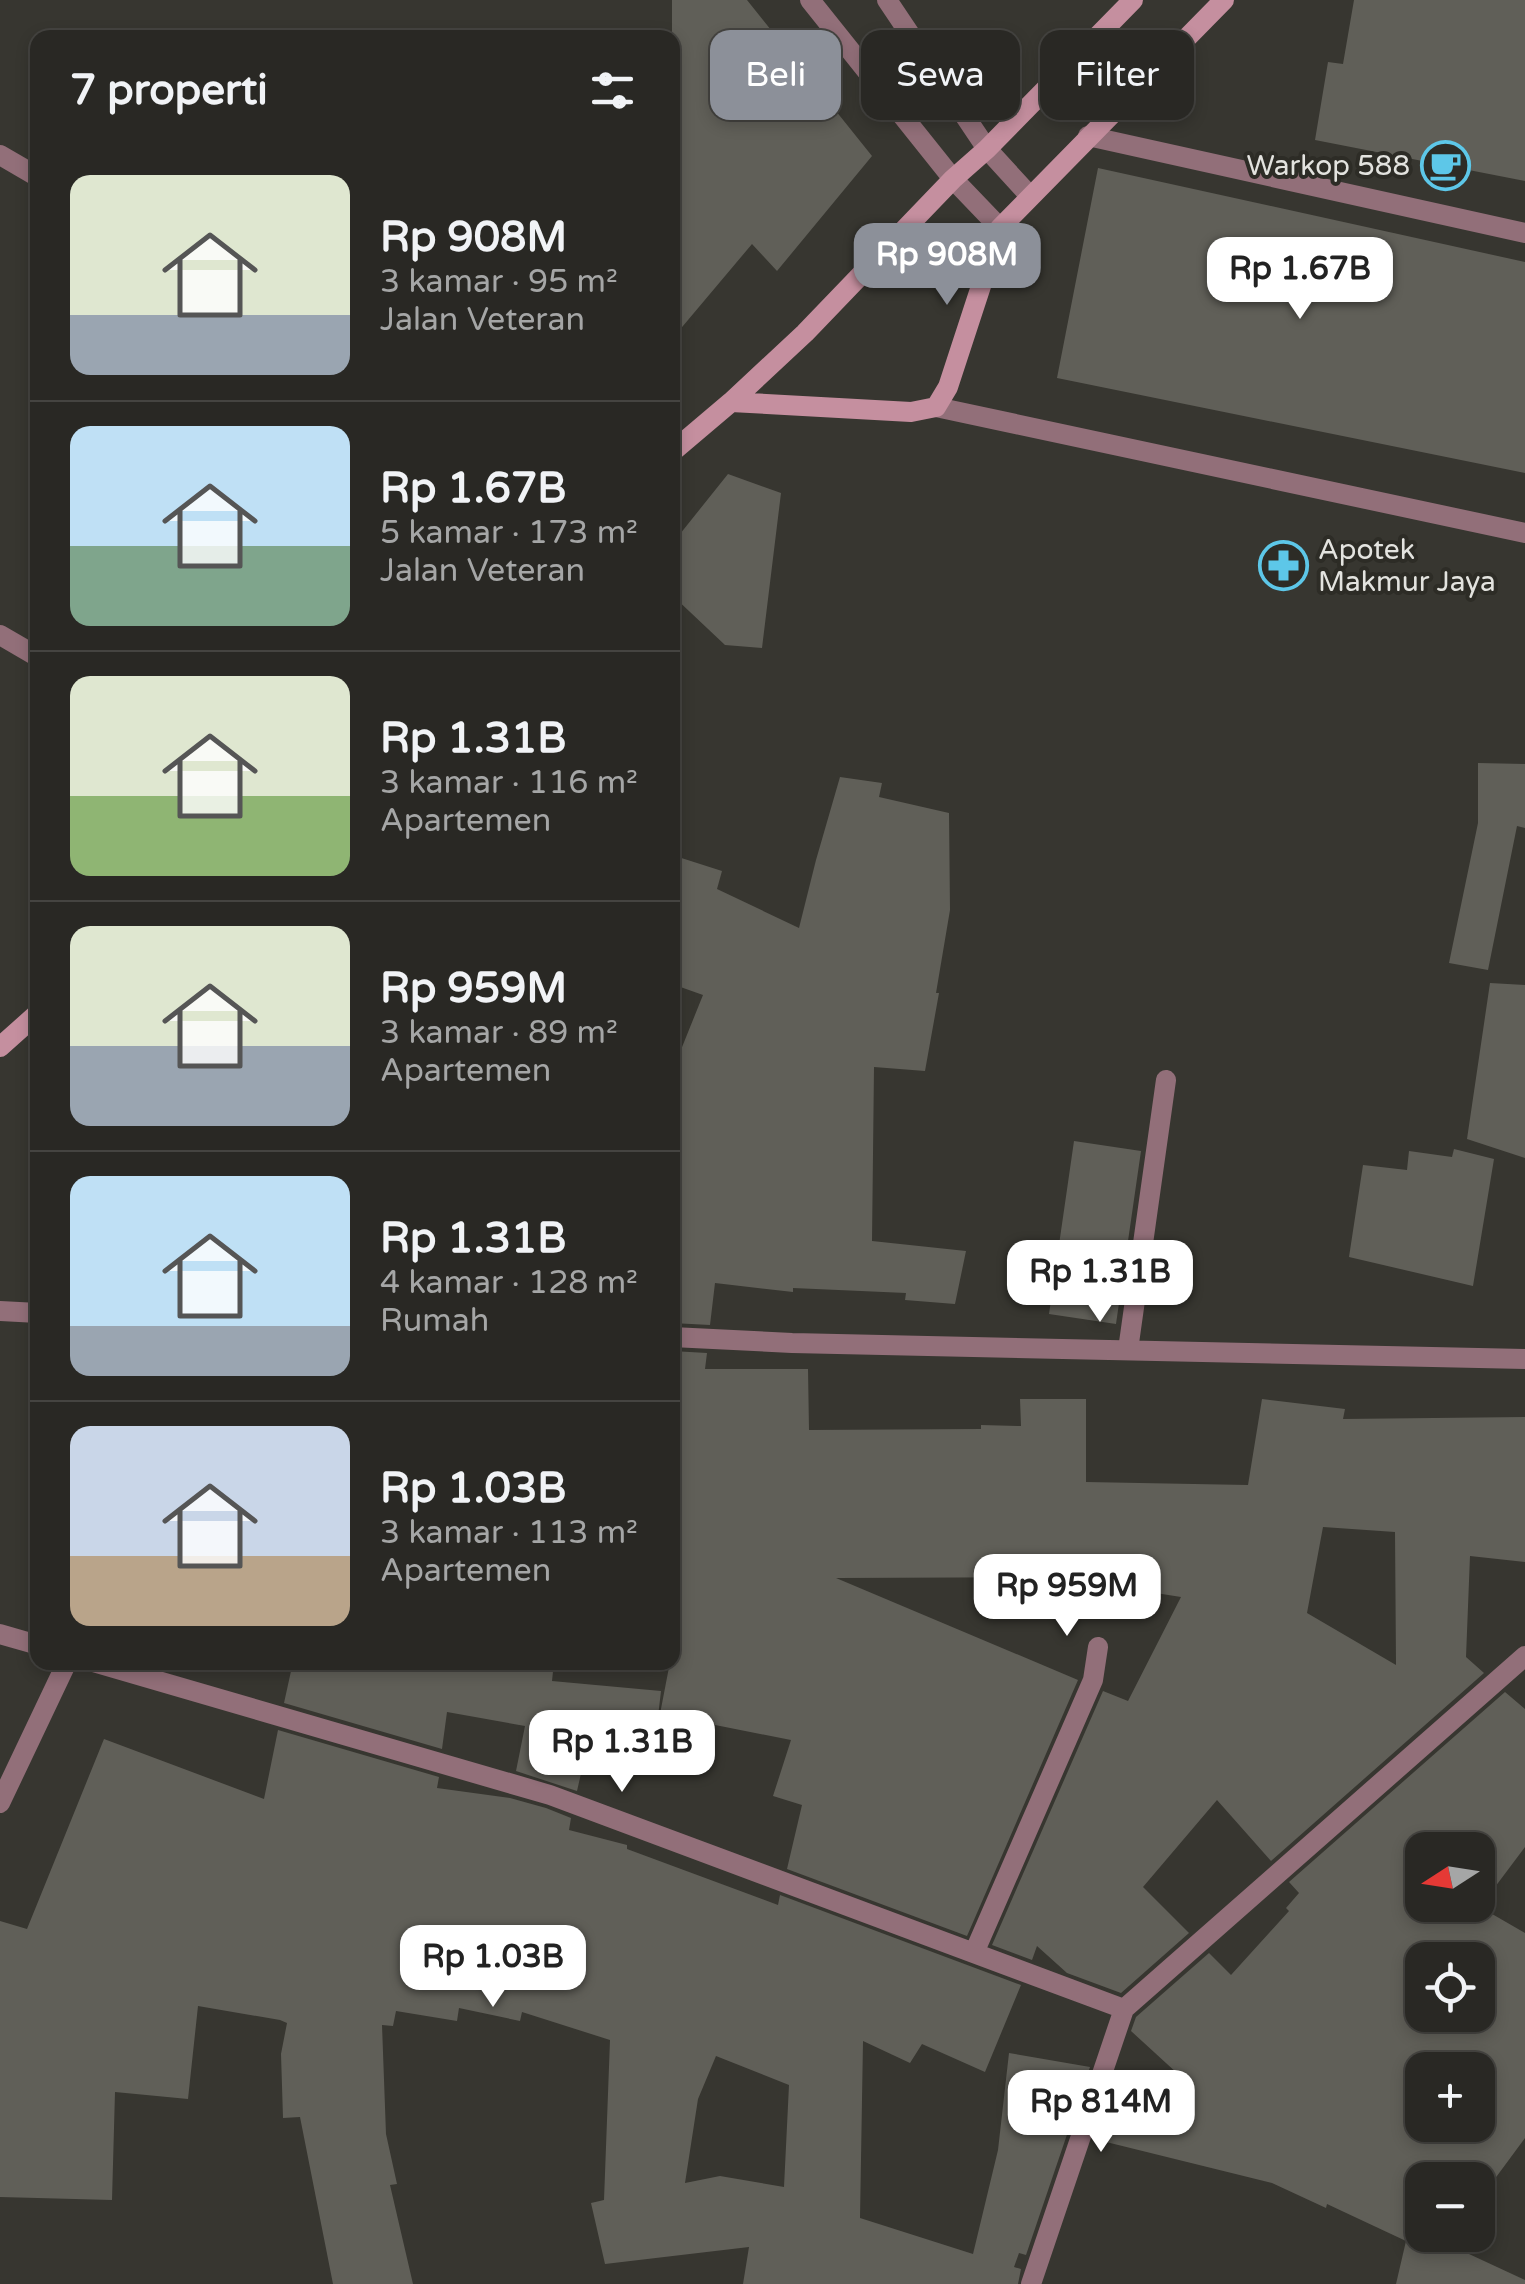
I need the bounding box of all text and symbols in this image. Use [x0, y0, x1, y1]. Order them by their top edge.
chip: Beli [710, 30, 841, 120]
chip: Sewa [861, 30, 1020, 120]
chip: Filter [1040, 30, 1194, 120]
icon: filters [585, 63, 640, 118]
text: 7 properti [70, 65, 268, 116]
cafe icon: Warkop 588 [1419, 140, 1471, 192]
place label: Warkop 588 [1247, 149, 1410, 183]
text: Rp 908M [380, 212, 567, 263]
icon: home [150, 215, 270, 335]
pin: Rp 908M [855, 223, 1039, 308]
text: Rp 908M [876, 236, 1018, 274]
pin: Rp 1.67B [1197, 237, 1403, 322]
text: Rp 1.67B [1229, 250, 1371, 288]
text: 3 kamar · 95 m² [380, 263, 618, 301]
text: Jalan Veteran [380, 301, 585, 339]
text: Rp 1.67B [380, 463, 566, 514]
icon: home [150, 466, 270, 586]
text: 5 kamar · 173 m² [380, 514, 638, 552]
place label: Apotek Makmur Jaya [1318, 533, 1496, 599]
pharmacy icon: Apotek Makmur Jaya [1257, 540, 1309, 592]
text: Jalan Veteran [380, 552, 585, 590]
text: Rp 1.31B [380, 713, 566, 764]
icon: home [150, 716, 270, 836]
text: 3 kamar · 116 m² [380, 764, 638, 802]
text: Apartemen [380, 802, 551, 840]
text: Rp 959M [380, 963, 567, 1014]
icon: home [150, 966, 270, 1086]
text: 3 kamar · 89 m² [380, 1014, 618, 1052]
text: Apartemen [380, 1052, 551, 1090]
text: Rp 1.31B [380, 1213, 566, 1264]
icon: home [150, 1216, 270, 1336]
pin: Rp 1.31B [997, 1240, 1203, 1325]
text: Rp 1.31B [1029, 1253, 1171, 1291]
text: 4 kamar · 128 m² [380, 1264, 638, 1302]
text: Rumah [380, 1302, 489, 1340]
text: Rp 1.03B [380, 1463, 566, 1514]
icon: home [150, 1466, 270, 1586]
text: 3 kamar · 113 m² [380, 1514, 638, 1552]
text: Apartemen [380, 1552, 551, 1590]
pin: Rp 959M [975, 1554, 1159, 1639]
text: Rp 959M [996, 1567, 1138, 1605]
pin: Rp 1.31B [519, 1710, 725, 1795]
text: Rp 1.31B [551, 1723, 693, 1761]
north arrow [1405, 1832, 1495, 1922]
map controls [1405, 1832, 1495, 2252]
pin: Rp 1.03B [390, 1925, 596, 2010]
text: Rp 1.03B [422, 1938, 564, 1976]
button: locate [1405, 1942, 1495, 2032]
button: + [1405, 2052, 1495, 2142]
pin: Rp 814M [1009, 2070, 1193, 2155]
text: Rp 814M [1030, 2083, 1172, 2121]
button: − [1405, 2162, 1495, 2252]

